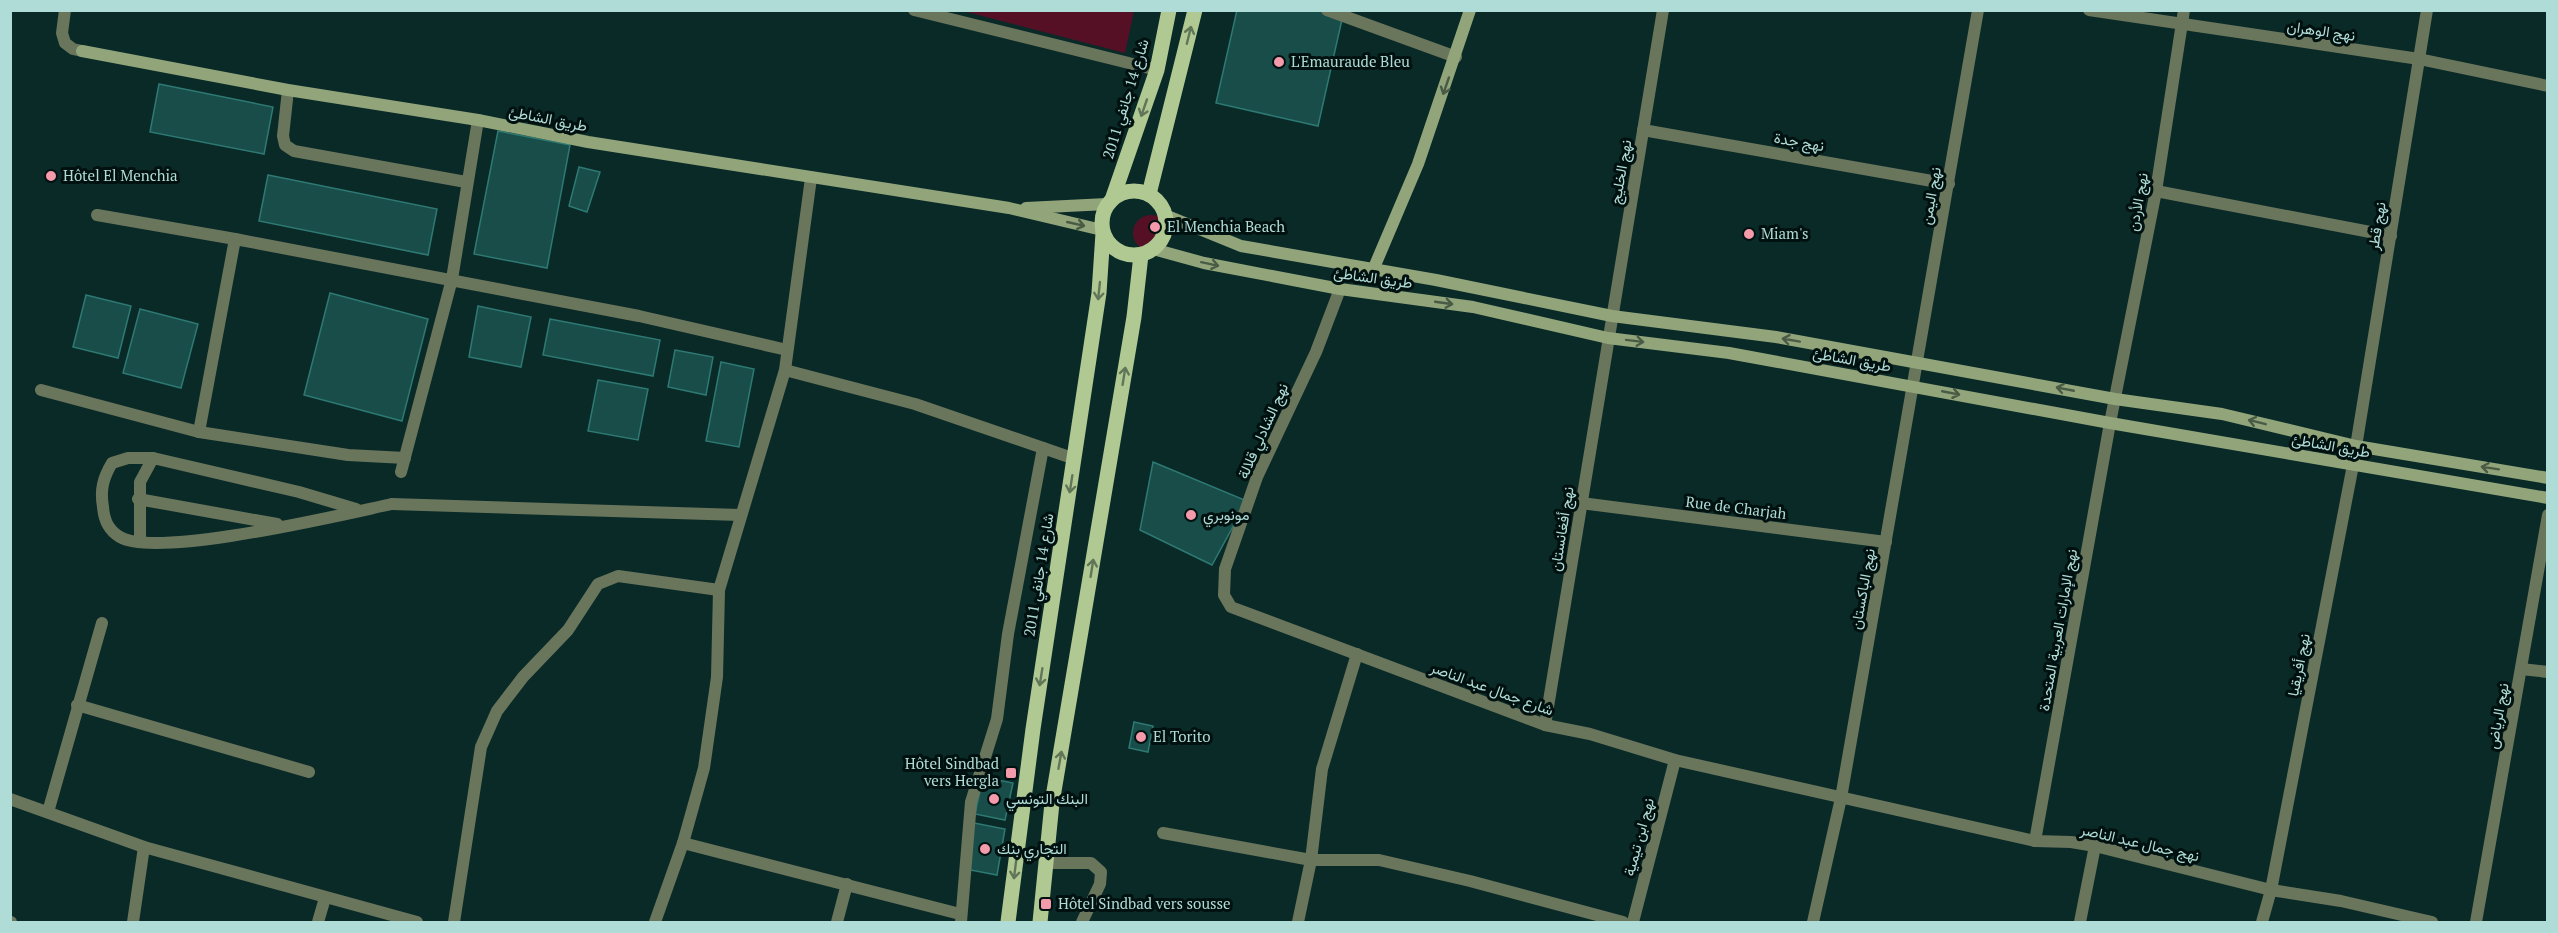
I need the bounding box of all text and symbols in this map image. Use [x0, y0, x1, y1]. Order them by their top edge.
street label: نهج الوهران [2285, 15, 2357, 47]
one-way arrow [1184, 26, 1196, 45]
street label: شارع 14 جانفي 2011 [1097, 36, 1157, 162]
place label: L'Emauraude Bleu [1291, 51, 1410, 71]
marker: L'Emauraude Bleu [1272, 55, 1286, 69]
one-way arrow [1440, 76, 1451, 95]
one-way arrow [1137, 98, 1148, 116]
street label: طريق الشاطئ [507, 101, 589, 136]
street label: نهج جدة [1772, 127, 1826, 157]
street label: نهج الخليج [1605, 138, 1637, 206]
place label: Hôtel El Menchia [63, 165, 178, 185]
street label: نهج اليمن [1915, 165, 1947, 227]
marker: Hôtel El Menchia [44, 169, 58, 183]
street label: نهج الأردن [2122, 171, 2154, 233]
street label: نهج قطر [2362, 200, 2392, 253]
place label: El Menchia Beach [1167, 216, 1285, 236]
one-way arrow [1066, 218, 1085, 230]
marker: El Menchia Beach [1148, 220, 1162, 234]
place label: Miam's [1761, 223, 1808, 243]
marker: Miam's [1742, 227, 1756, 241]
one-way arrow [1200, 258, 1219, 270]
street label: طريق الشاطئ [1332, 262, 1414, 293]
one-way arrow [1093, 281, 1104, 301]
one-way arrow [1433, 298, 1453, 309]
one-way arrow [1781, 334, 1801, 345]
one-way arrow [1624, 336, 1644, 347]
street label: طريق الشاطئ [1811, 342, 1893, 377]
one-way arrow [1119, 366, 1130, 386]
street label: نهج الشادلي قلالة [1232, 379, 1296, 483]
one-way arrow [2056, 383, 2076, 394]
one-way arrow [1941, 388, 1961, 399]
one-way arrow [2248, 416, 2267, 428]
street label: طريق الشاطئ [2290, 428, 2372, 463]
one-way arrow [2480, 462, 2500, 473]
one-way arrow [1066, 474, 1077, 494]
street label: نهج أفغانستان [1544, 485, 1580, 573]
street label: Rue de Charjah [1685, 491, 1788, 523]
place label: مونوبري [1203, 504, 1249, 528]
marker: مونوبري [1184, 508, 1198, 522]
street label: شارع 14 جانفي 2011 [1018, 512, 1062, 639]
street label: نهج الباكستان [1845, 547, 1881, 631]
street label: نهج الإمارات العربية المتحدة [2033, 547, 2083, 713]
one-way arrow [1087, 559, 1098, 578]
street label: نهج أفريقيا [2282, 632, 2316, 698]
street label: شارع جمال عبد الناصر [1427, 656, 1557, 722]
one-way arrow [1036, 667, 1047, 686]
street label: نهج الرياض [2481, 681, 2515, 751]
place label: El Torito [1153, 726, 1211, 746]
marker: El Torito [1134, 730, 1148, 744]
one-way arrow [1055, 751, 1066, 771]
place label: Hôtel Sindbad vers Hergla [905, 753, 999, 790]
marker: Hôtel Sindbad vers Hergla [1004, 766, 1018, 780]
place label: البنك التونسي [1006, 788, 1088, 812]
marker: البنك التونسي [987, 792, 1001, 806]
street label: نهج ابن تيمية [1618, 796, 1660, 878]
street label: نهج جمال عبد الناصر [2077, 818, 2202, 867]
place label: التجاري بنك [997, 838, 1067, 862]
marker: التجاري بنك [978, 842, 992, 856]
one-way arrow [1009, 860, 1020, 880]
place label: Hôtel Sindbad vers sousse [1058, 893, 1231, 913]
marker: Hôtel Sindbad vers sousse [1039, 897, 1053, 911]

